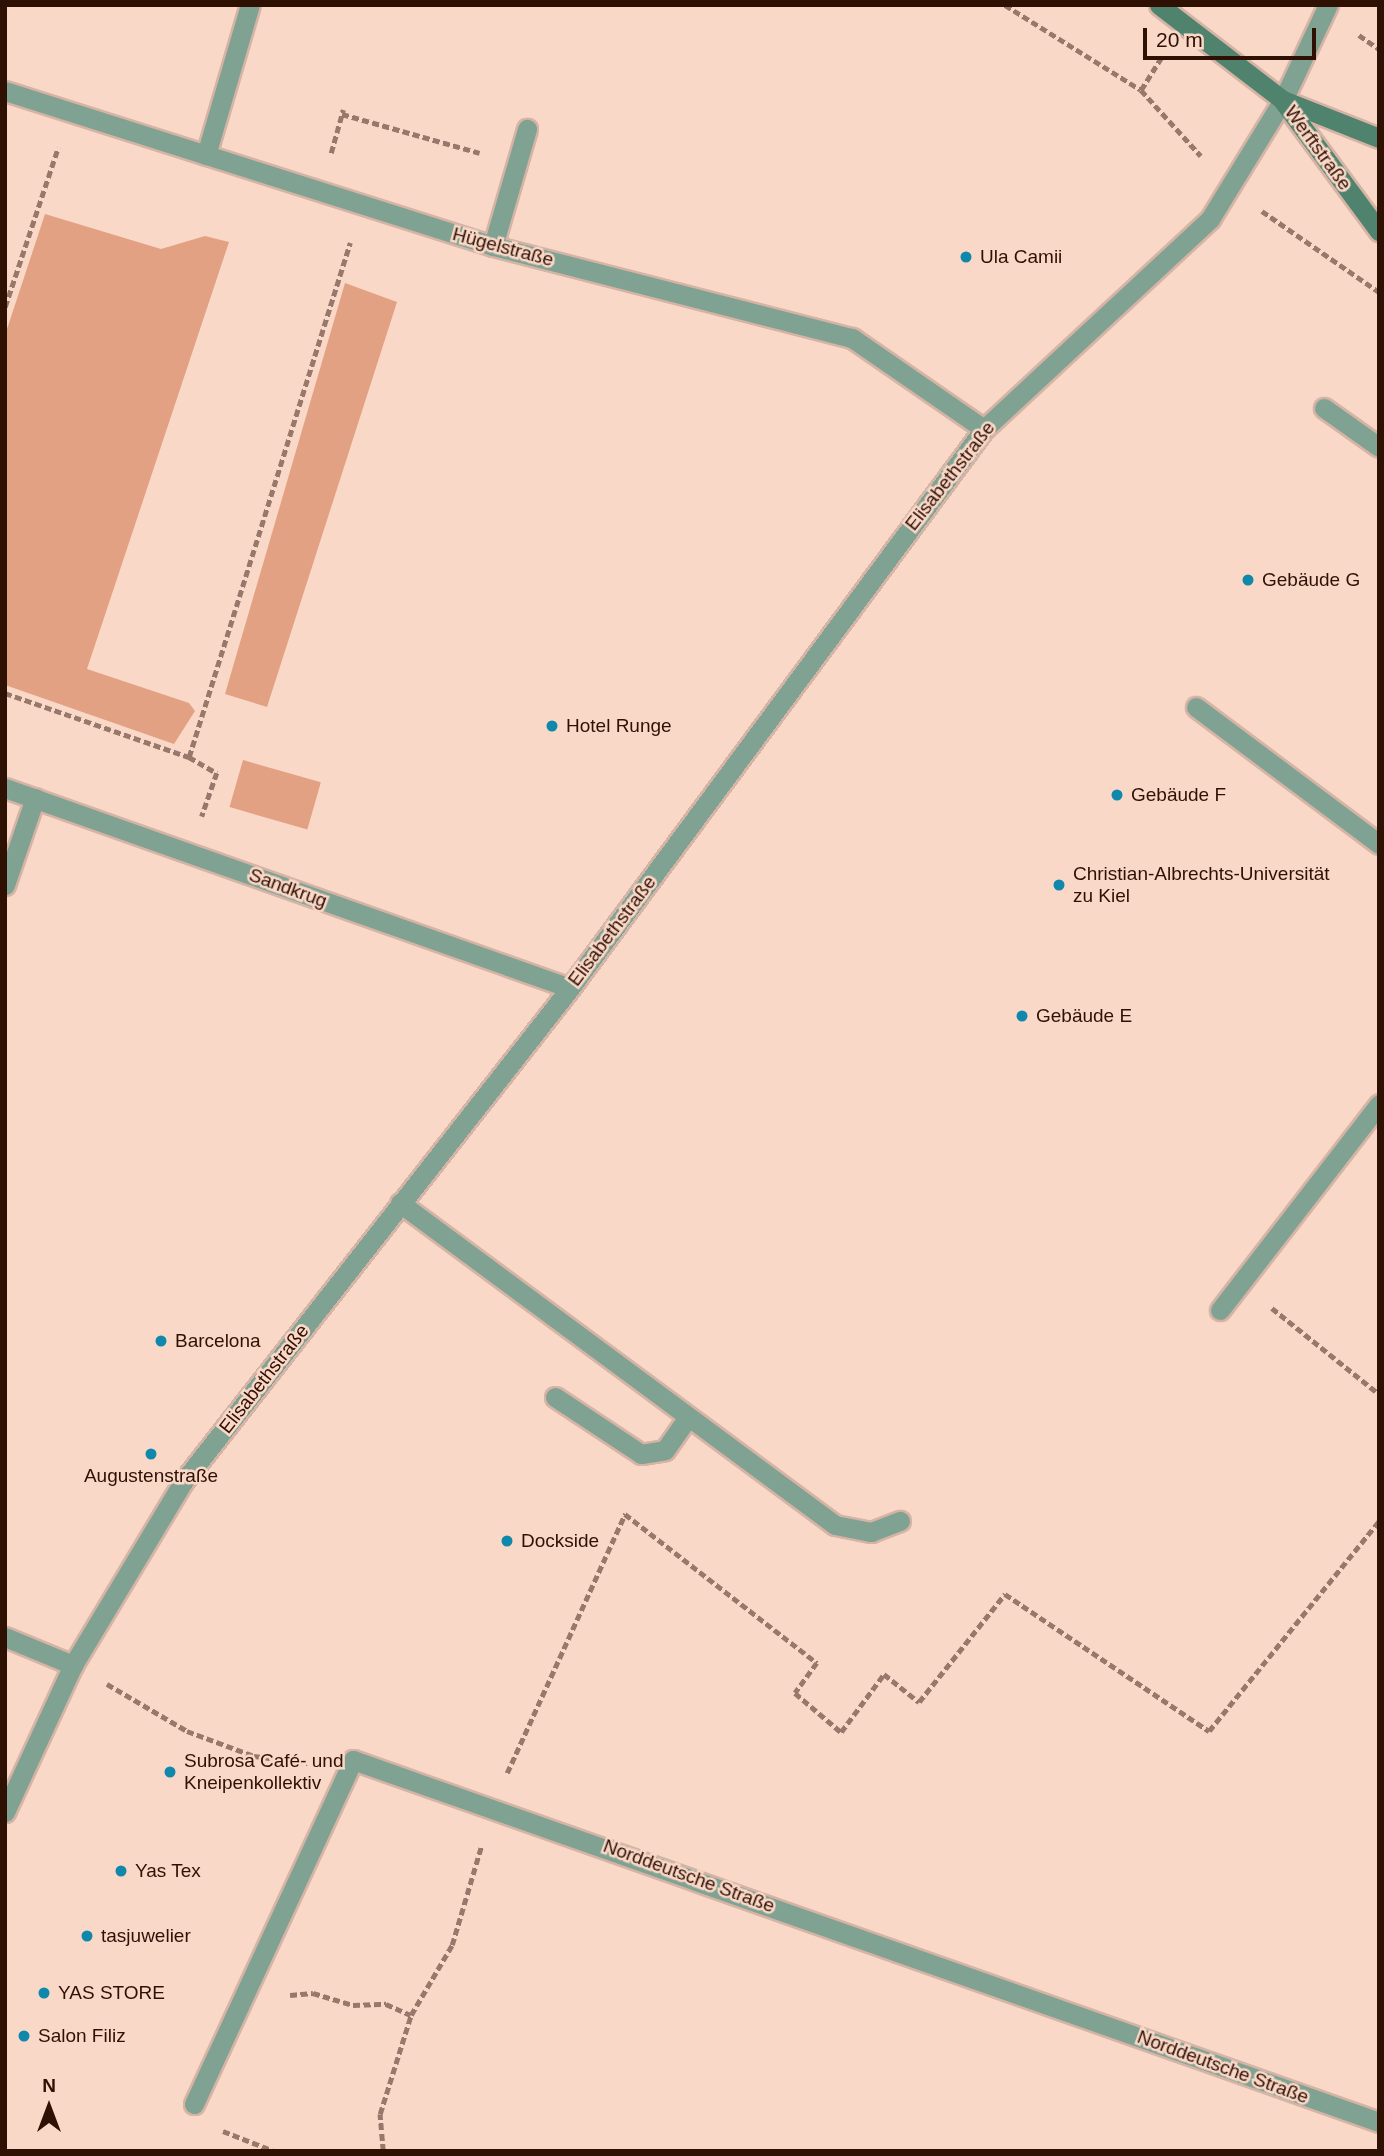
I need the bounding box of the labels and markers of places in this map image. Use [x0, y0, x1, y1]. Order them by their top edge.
place label: Ula Camii [980, 246, 1062, 268]
marker: Ula Camii [958, 249, 974, 265]
place label: Gebäude G [1262, 569, 1360, 591]
marker: Gebäude G [1240, 572, 1256, 588]
place label: Hotel Runge [566, 715, 672, 737]
marker: Hotel Runge [544, 718, 560, 734]
place label: Gebäude F [1131, 784, 1226, 806]
marker: Gebäude F [1109, 787, 1125, 803]
place label: Christian-Albrechts-Universität zu Kiel [1073, 863, 1330, 907]
marker: Christian-Albrechts-Universität zu Kiel [1051, 877, 1067, 893]
place label: Gebäude E [1036, 1005, 1132, 1027]
marker: Gebäude E [1014, 1008, 1030, 1024]
place label: Barcelona [175, 1330, 261, 1352]
marker: Barcelona [153, 1333, 169, 1349]
marker: Augustenstraße [143, 1446, 159, 1462]
place label: Augustenstraße [84, 1465, 218, 1487]
place label: Dockside [521, 1530, 599, 1552]
marker: Dockside [499, 1533, 515, 1549]
place label: Subrosa Café- und Kneipenkollektiv [184, 1750, 343, 1794]
marker: Subrosa Café- und Kneipenkollektiv [162, 1764, 178, 1780]
place label: Yas Tex [135, 1860, 201, 1882]
marker: Yas Tex [113, 1863, 129, 1879]
place label: tasjuwelier [101, 1925, 191, 1947]
marker: tasjuwelier [79, 1928, 95, 1944]
place label: YAS STORE [58, 1982, 165, 2004]
marker: YAS STORE [36, 1985, 52, 2001]
place label: Salon Filiz [38, 2025, 126, 2047]
marker: Salon Filiz [16, 2028, 32, 2044]

